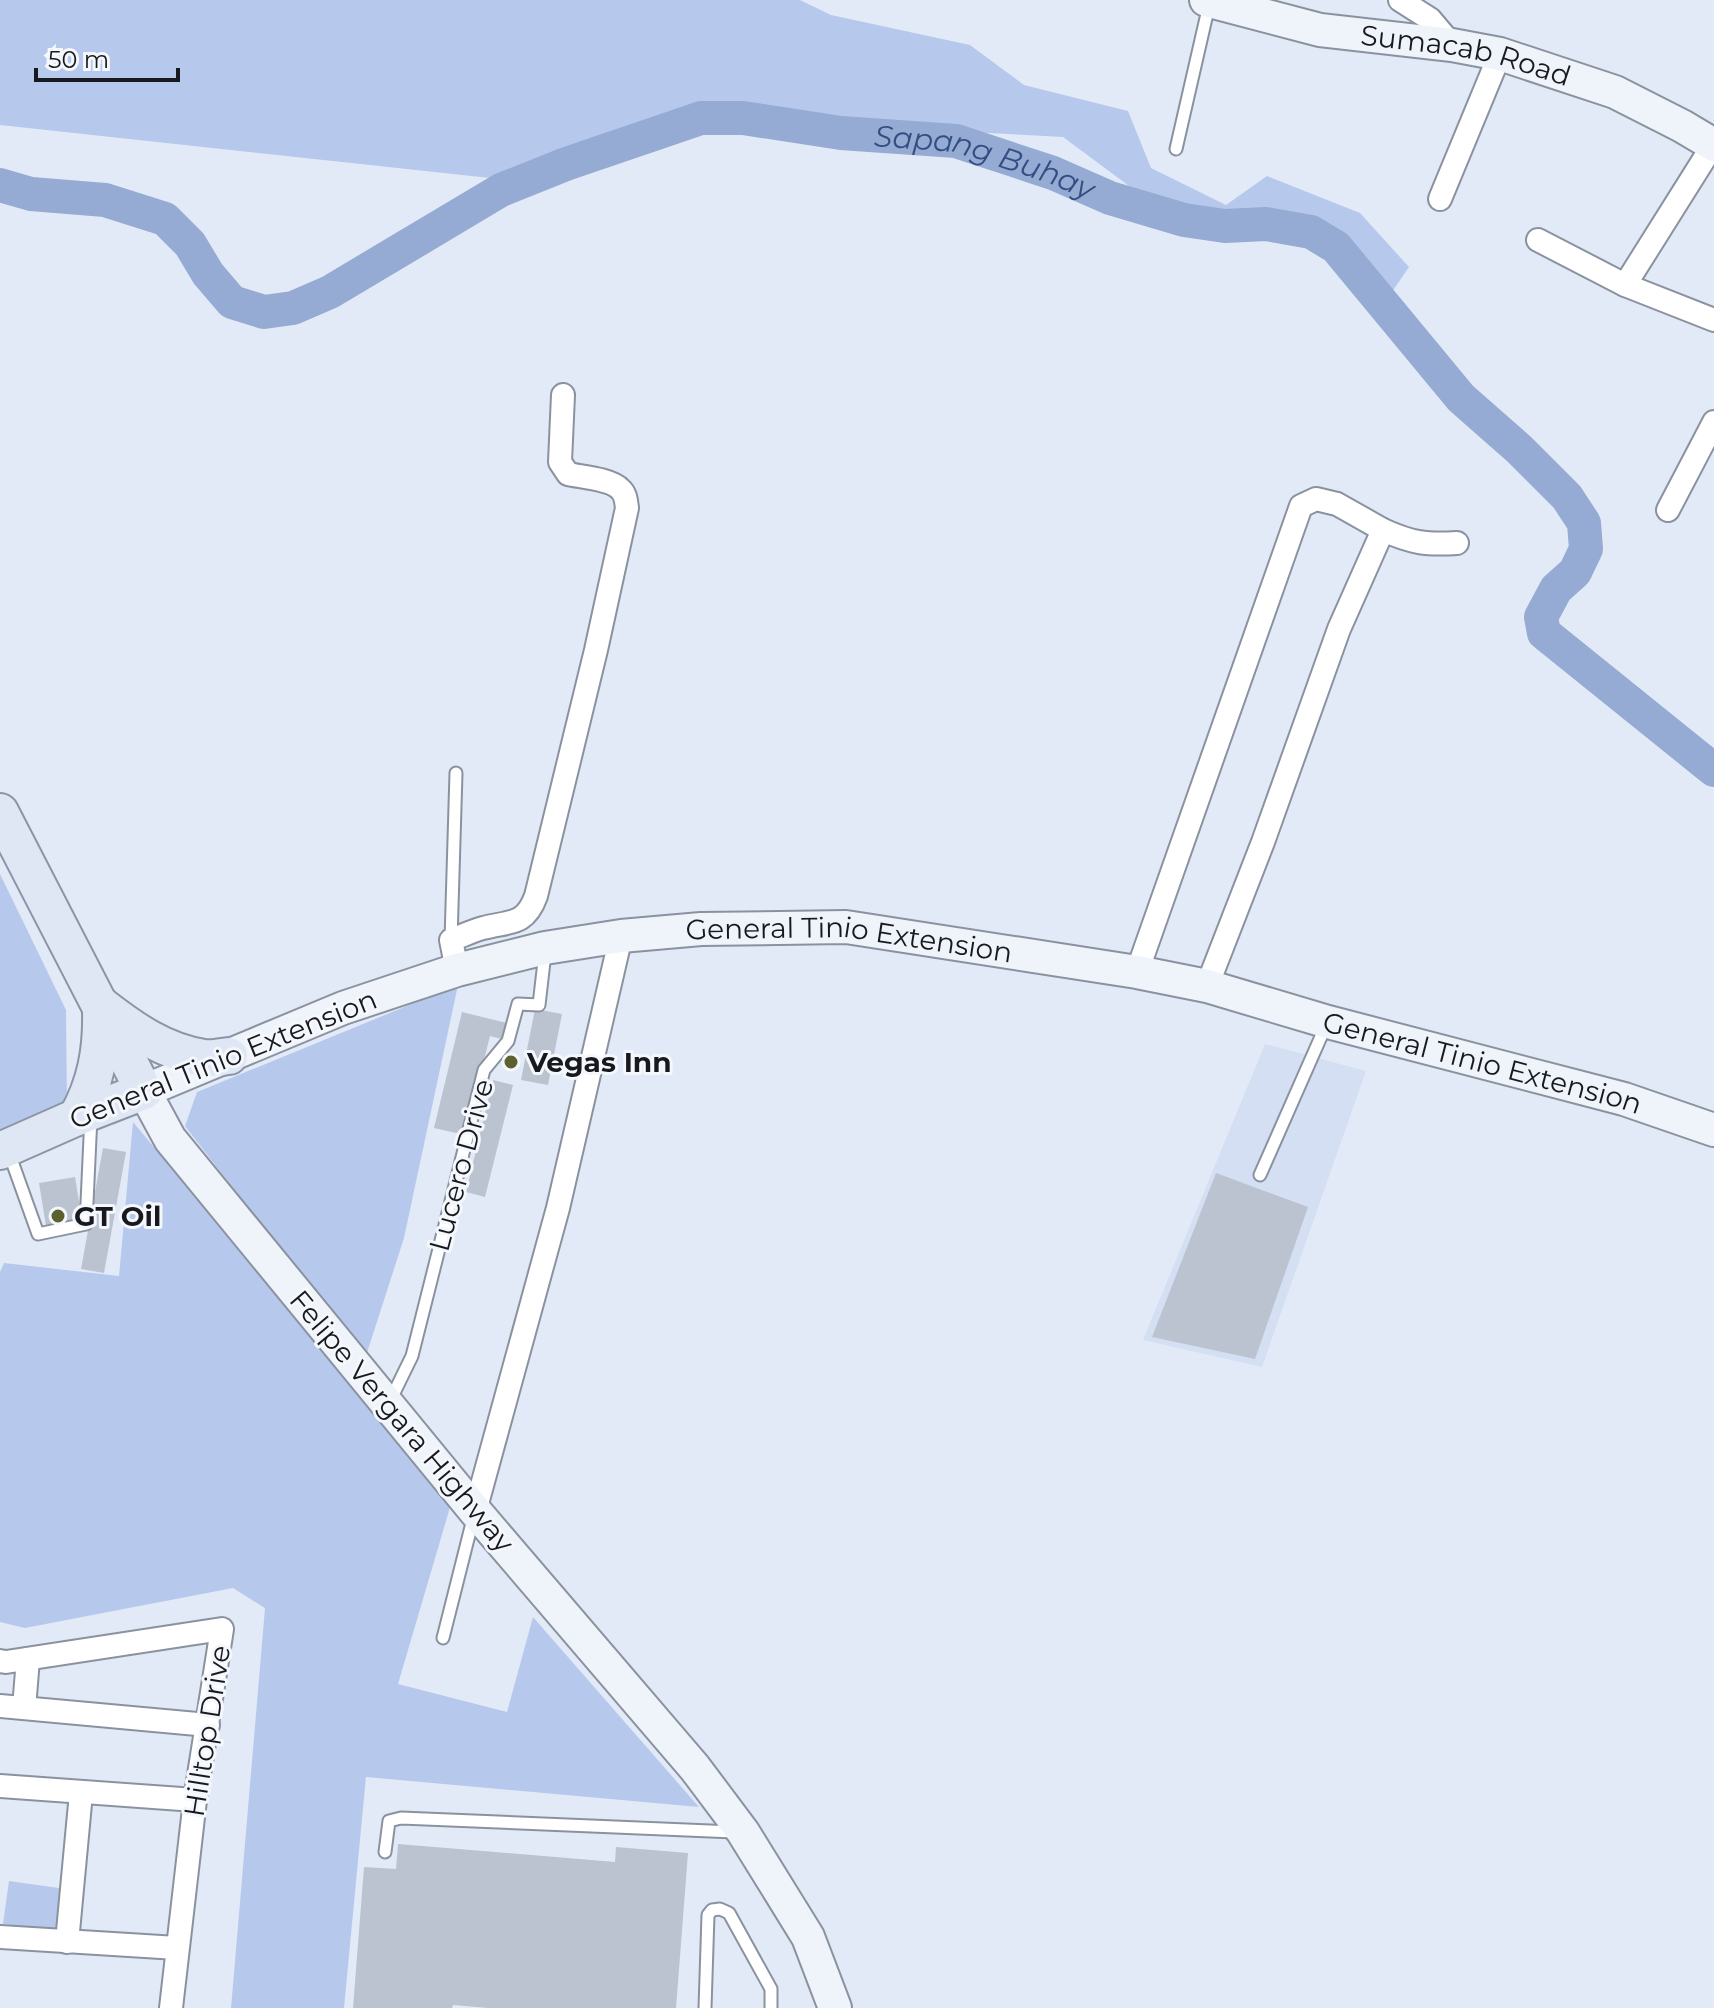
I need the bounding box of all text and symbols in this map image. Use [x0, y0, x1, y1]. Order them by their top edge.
street label: Sumacab Road [1359, 18, 1575, 93]
scale bar [36, 32, 178, 82]
text: 50 m [48, 45, 109, 74]
water label: Sapang Buhay [873, 117, 1102, 208]
street label: General Tinio Extension [684, 910, 1015, 970]
street label: General Tinio Extension [64, 982, 382, 1136]
street label: General Tinio Extension [1319, 1004, 1647, 1121]
place label: Vegas Inn [526, 1045, 672, 1079]
marker: Vegas Inn [502, 1053, 520, 1071]
street label: Lucero Drive [422, 1075, 500, 1255]
place label: GT Oil [74, 1199, 161, 1233]
marker: GT Oil [49, 1207, 67, 1225]
street label: Felipe Vergara Highway [283, 1283, 522, 1559]
street label: Hilltop Drive [177, 1643, 237, 1819]

